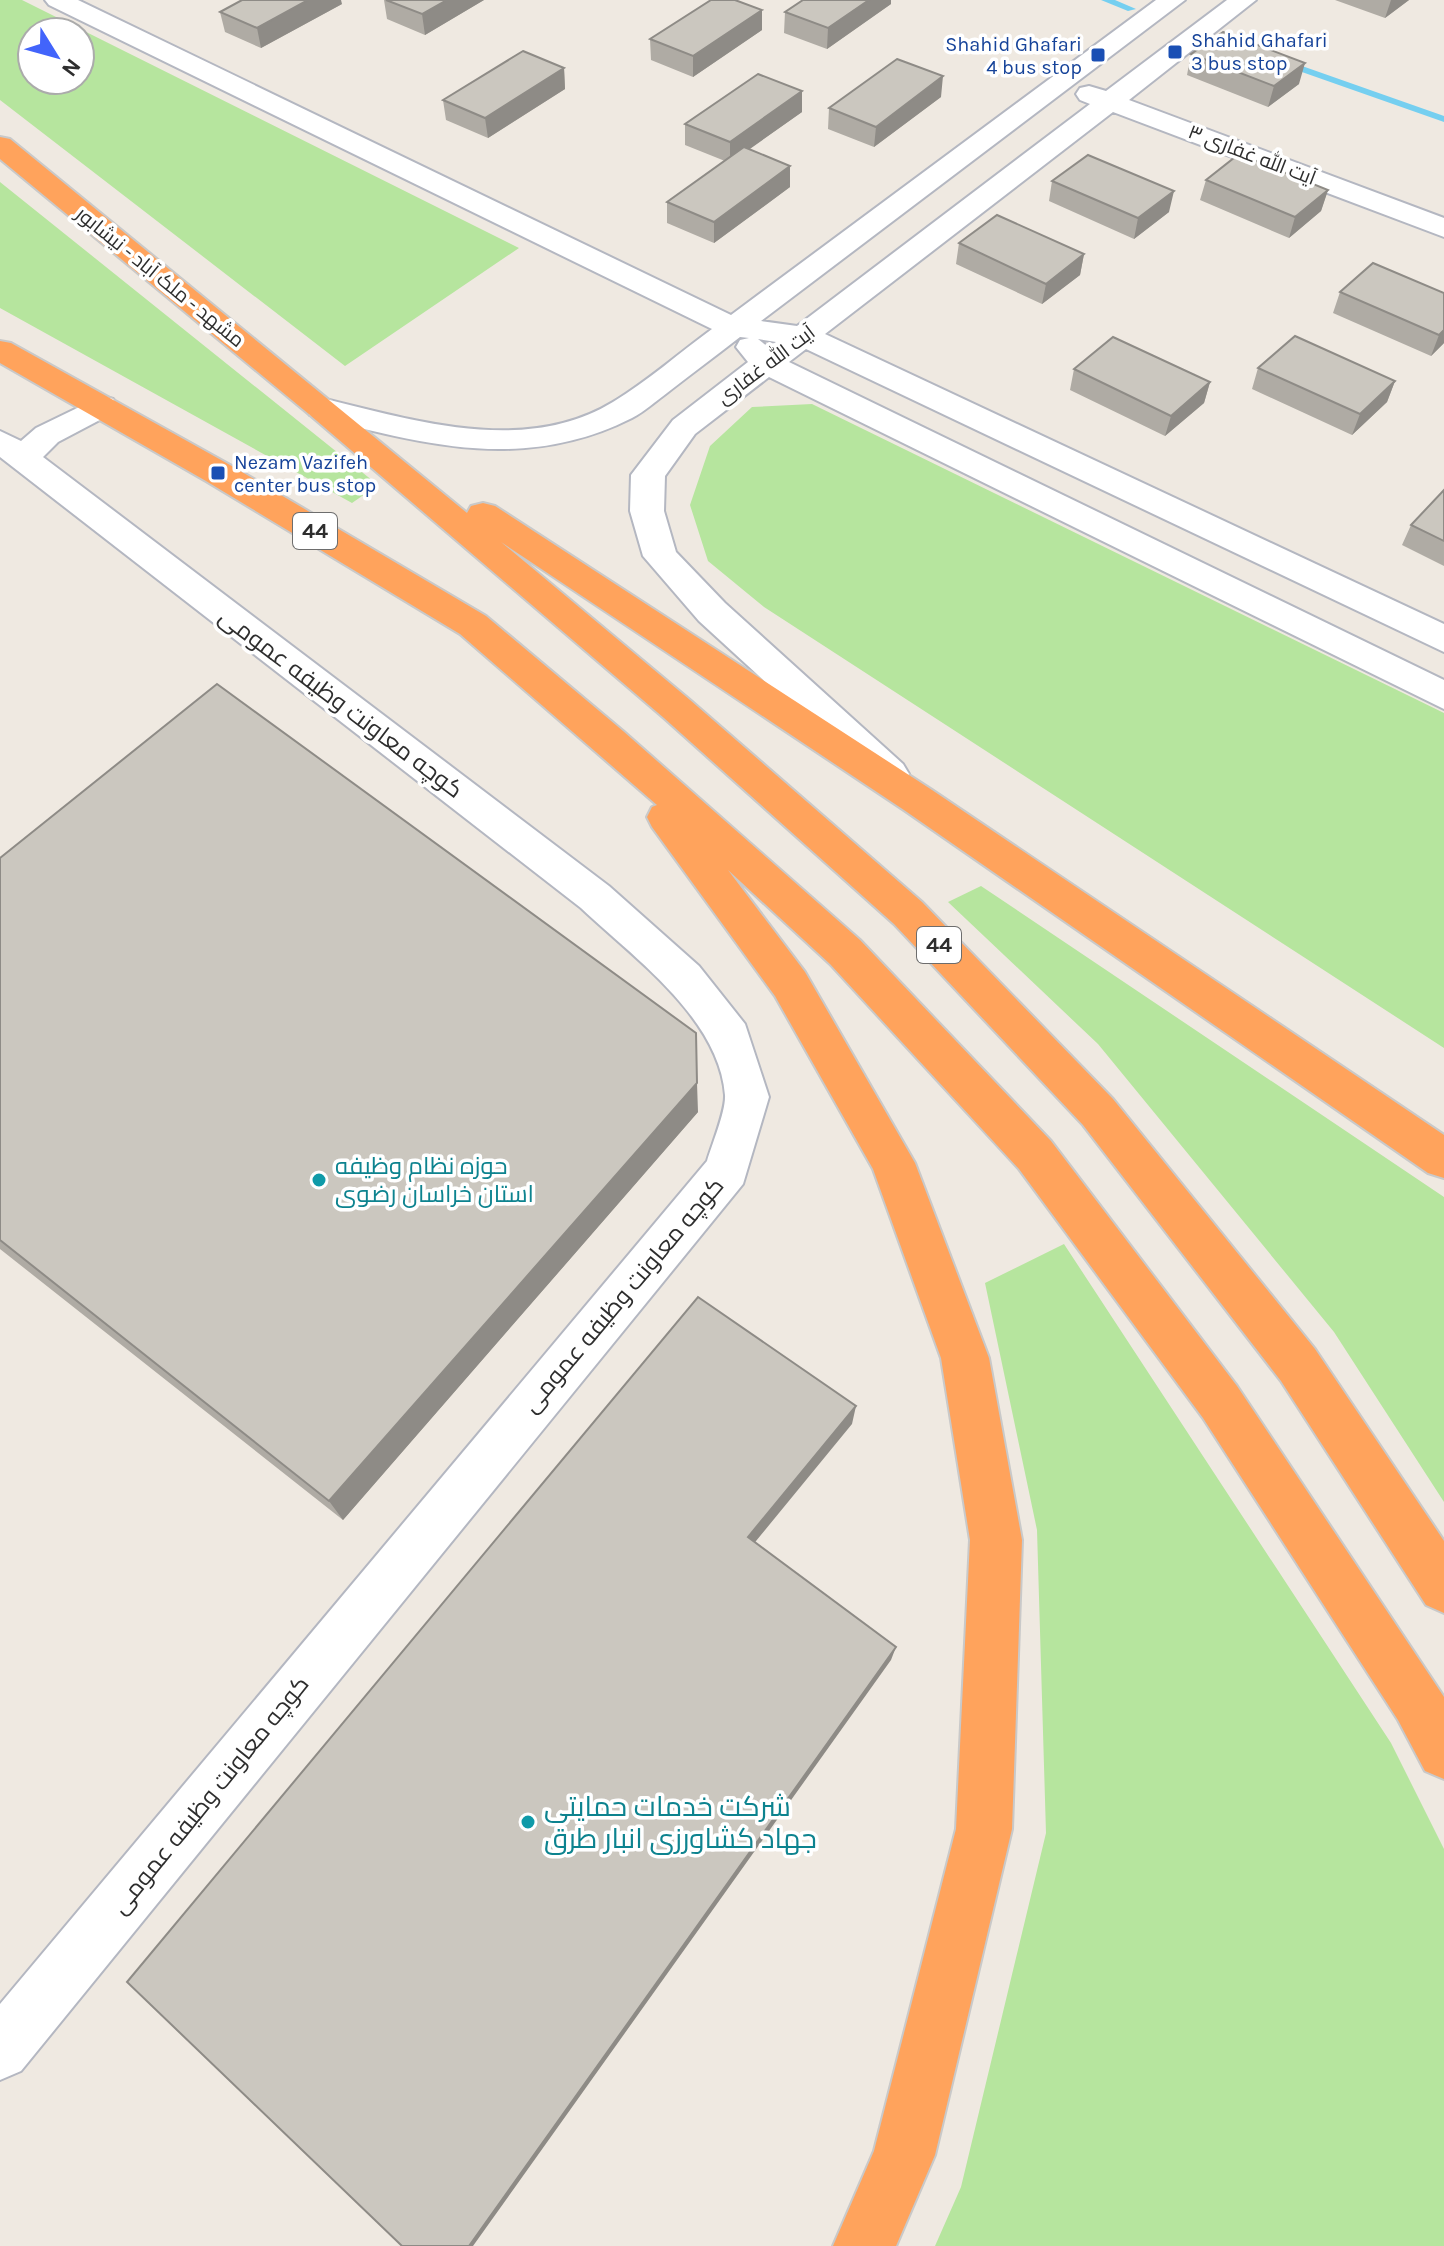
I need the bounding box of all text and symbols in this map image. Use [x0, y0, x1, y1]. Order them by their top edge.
north arrow [16, 16, 96, 96]
place label: Shahid Ghafari 3 bus stop [1191, 29, 1328, 75]
place label: Shahid Ghafari 4 bus stop [945, 33, 1082, 79]
marker: Shahid Ghafari 3 bus stop [1166, 43, 1184, 61]
marker: Shahid Ghafari 4 bus stop [1089, 46, 1107, 64]
text: N [56, 53, 86, 82]
street label: آیت الله غفاری ۳ [1184, 118, 1320, 191]
street label: مشهد - ملک آباد - نیشابور [70, 201, 249, 353]
street label: آیت الله غفاری [711, 319, 821, 410]
place label: Nezam Vazifeh center bus stop [234, 451, 376, 497]
marker: Nezam Vazifeh center bus stop [209, 464, 227, 482]
road number: 44 [293, 513, 337, 549]
street label: کوچه معاونت وظیفه عمومی [212, 602, 468, 805]
road number: 44 [917, 927, 961, 963]
place label: حوزه نظام وظیفه استان خراسان رضوی [335, 1152, 534, 1208]
marker: حوزه نظام وظیفه استان خراسان رضوی [310, 1171, 328, 1189]
street label: کوچه معاونت وظیفه عمومی [516, 1172, 731, 1419]
street label: کوچه معاونت وظیفه عمومی [105, 1670, 316, 1921]
place label: شرکت خدمات حمایتی جهاد کشاورزی انبار طرق [544, 1790, 817, 1855]
marker: شرکت خدمات حمایتی جهاد کشاورزی انبار طرق [519, 1813, 537, 1831]

